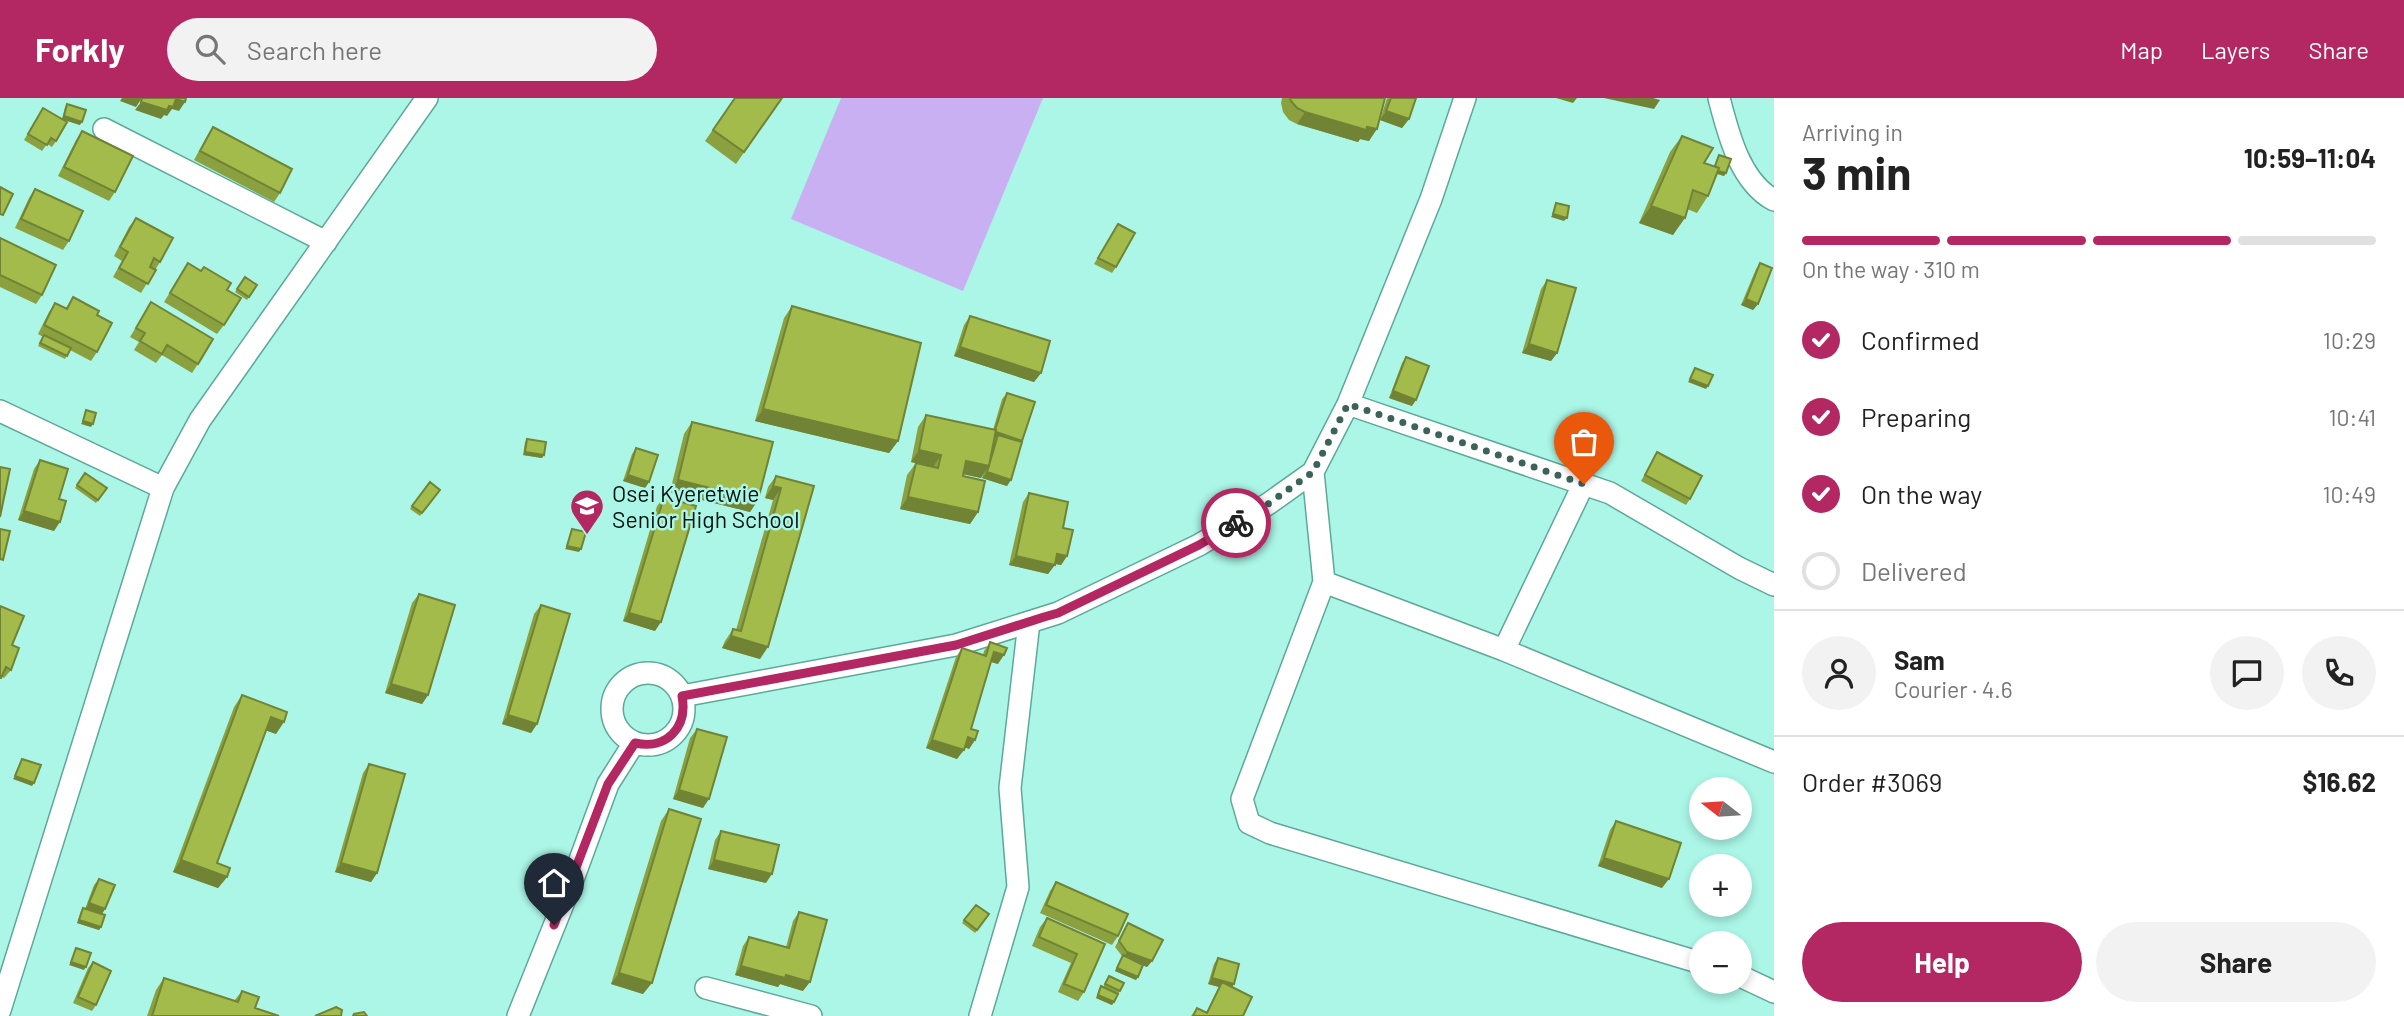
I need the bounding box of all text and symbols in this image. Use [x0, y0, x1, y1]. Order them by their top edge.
search box [167, 18, 657, 81]
text: Forkly [35, 29, 125, 69]
icon: search [191, 30, 229, 68]
text: Search here [247, 34, 382, 65]
text: Map [2120, 35, 2163, 64]
text: Layers [2201, 35, 2270, 64]
text: Share [2308, 35, 2369, 64]
text: Arriving in [1802, 118, 1903, 146]
text: 10:59–11:04 [2244, 142, 2376, 173]
text: 3 min [1802, 144, 1911, 199]
text: On the way · 310 m [1802, 255, 1980, 283]
icon: check [1802, 321, 1840, 359]
text: Confirmed [1861, 324, 1980, 355]
text: 10:29 [2323, 326, 2376, 354]
icon: check [1802, 398, 1840, 436]
text: Preparing [1861, 401, 1971, 432]
text: 10:41 [2329, 403, 2376, 431]
pin [1554, 412, 1614, 484]
icon: bag [1565, 423, 1603, 461]
icon: check [1802, 475, 1840, 513]
text: On the way [1861, 478, 1982, 509]
place label: Osei Kyeretwie Senior High School [612, 479, 800, 533]
text: 10:49 [2323, 480, 2376, 508]
school or university icon: Osei Kyeretwie Senior High School [568, 487, 606, 536]
courier [1201, 488, 1271, 558]
icon: bike [1217, 504, 1255, 542]
text: Delivered [1861, 555, 1967, 586]
button: person [1802, 636, 1876, 710]
button: chat [2210, 636, 2284, 710]
button: phone [2302, 636, 2376, 710]
text: Sam [1894, 644, 1945, 675]
text: Courier · 4.6 [1894, 675, 2013, 703]
text: Order #3069 [1802, 766, 1942, 797]
text: $16.62 [2302, 766, 2376, 797]
north arrow [1689, 777, 1752, 840]
map controls [1689, 777, 1752, 994]
pin [524, 853, 584, 925]
button: + [1689, 854, 1752, 917]
icon: home [535, 864, 573, 902]
button: Help [1802, 922, 2082, 1002]
button: Share [2096, 922, 2376, 1002]
button: − [1689, 931, 1752, 994]

